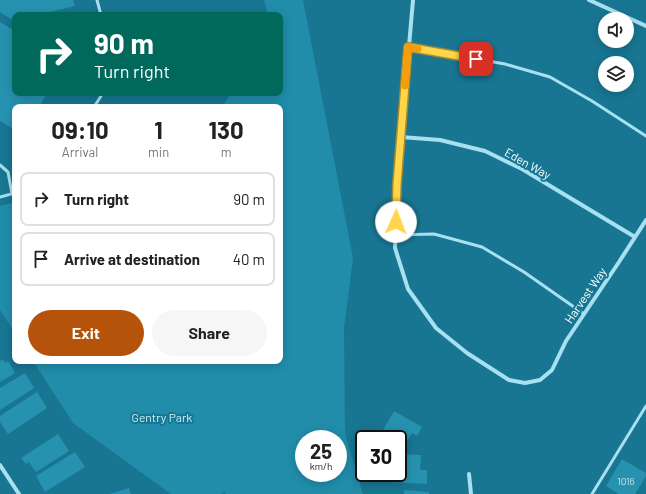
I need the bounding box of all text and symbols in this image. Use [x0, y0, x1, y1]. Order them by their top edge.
map controls [598, 12, 634, 92]
button: sound [598, 12, 634, 48]
text: 90 m [94, 26, 154, 60]
icon: right [28, 28, 80, 80]
pin [459, 42, 493, 76]
icon: arrive [465, 48, 487, 70]
button: layers [598, 56, 634, 92]
text: Turn right [94, 60, 170, 82]
text: 09:10 [51, 115, 109, 144]
text: 1 [154, 115, 163, 144]
text: 130 [209, 115, 244, 144]
text: Arrival [62, 144, 98, 160]
text: min [148, 144, 169, 160]
text: m [221, 144, 231, 160]
street label: Eden Way [502, 145, 554, 182]
icon: right [30, 188, 52, 210]
text: Turn right [64, 190, 129, 208]
text: 90 m [233, 190, 265, 208]
position arrow [375, 201, 417, 243]
icon: arrive [30, 248, 52, 270]
text: Arrive at destination [64, 250, 200, 268]
text: 40 m [233, 250, 265, 268]
street label: Harvest Way [561, 264, 609, 326]
button: Exit [28, 310, 144, 356]
button: Share [152, 310, 267, 356]
park label: Gentry Park [132, 410, 192, 424]
speed limit sign: 30 [355, 430, 407, 482]
text: 25 [310, 439, 332, 463]
text: km/h [310, 460, 332, 472]
house number: 1016 [617, 475, 635, 487]

